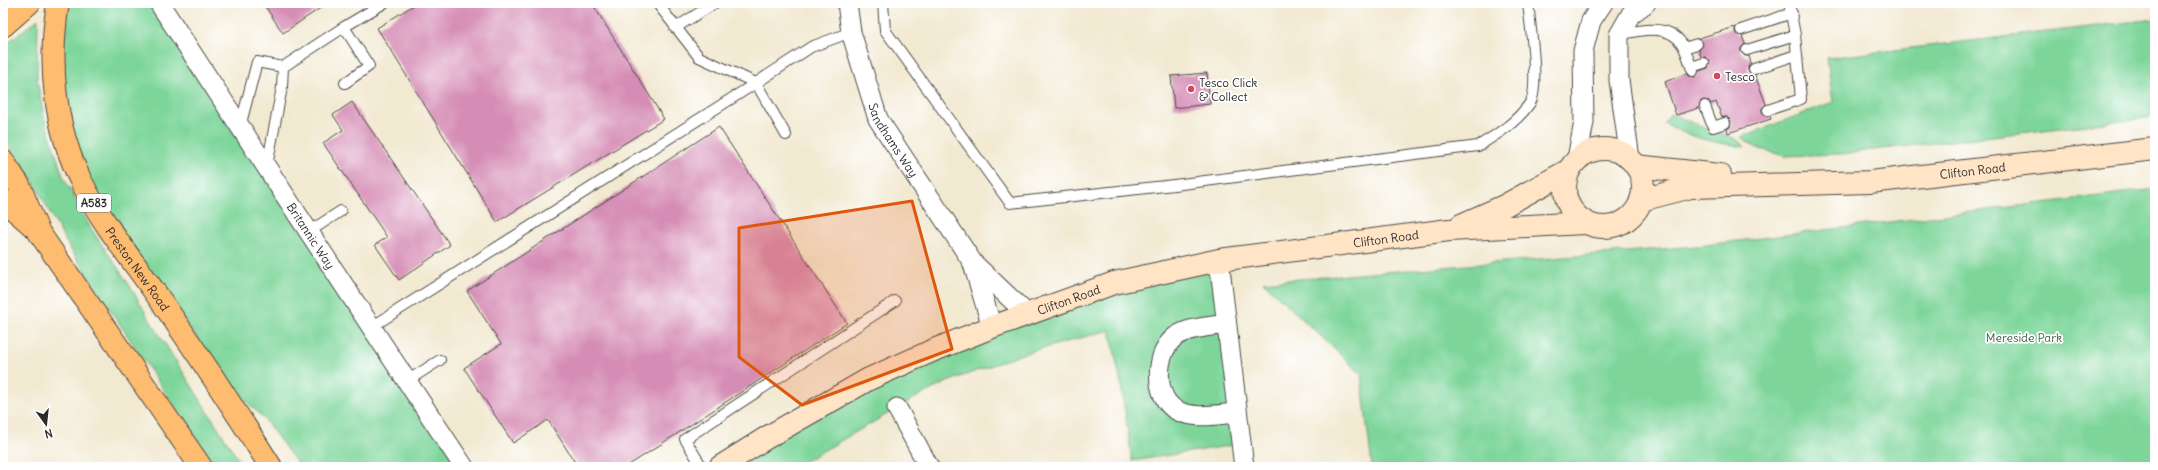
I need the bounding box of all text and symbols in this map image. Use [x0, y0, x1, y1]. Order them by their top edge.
place label: Tesco [1725, 69, 1755, 84]
marker: Tesco [1712, 71, 1722, 81]
place label: Tesco Click & Collect [1199, 75, 1257, 104]
marker: Tesco Click & Collect [1186, 84, 1196, 94]
street label: Sandhams Way [866, 101, 922, 180]
street label: Clifton Road [1939, 159, 2006, 181]
road number: A583 [77, 194, 111, 212]
street label: Britannic Way [284, 200, 338, 272]
street label: Preston New Road [103, 224, 173, 313]
street label: Clifton Road [1352, 227, 1419, 250]
street label: Clifton Road [1035, 281, 1102, 318]
park label: Mereside Park [1986, 330, 2062, 345]
north arrow [26, 404, 66, 444]
text: N [43, 426, 54, 441]

